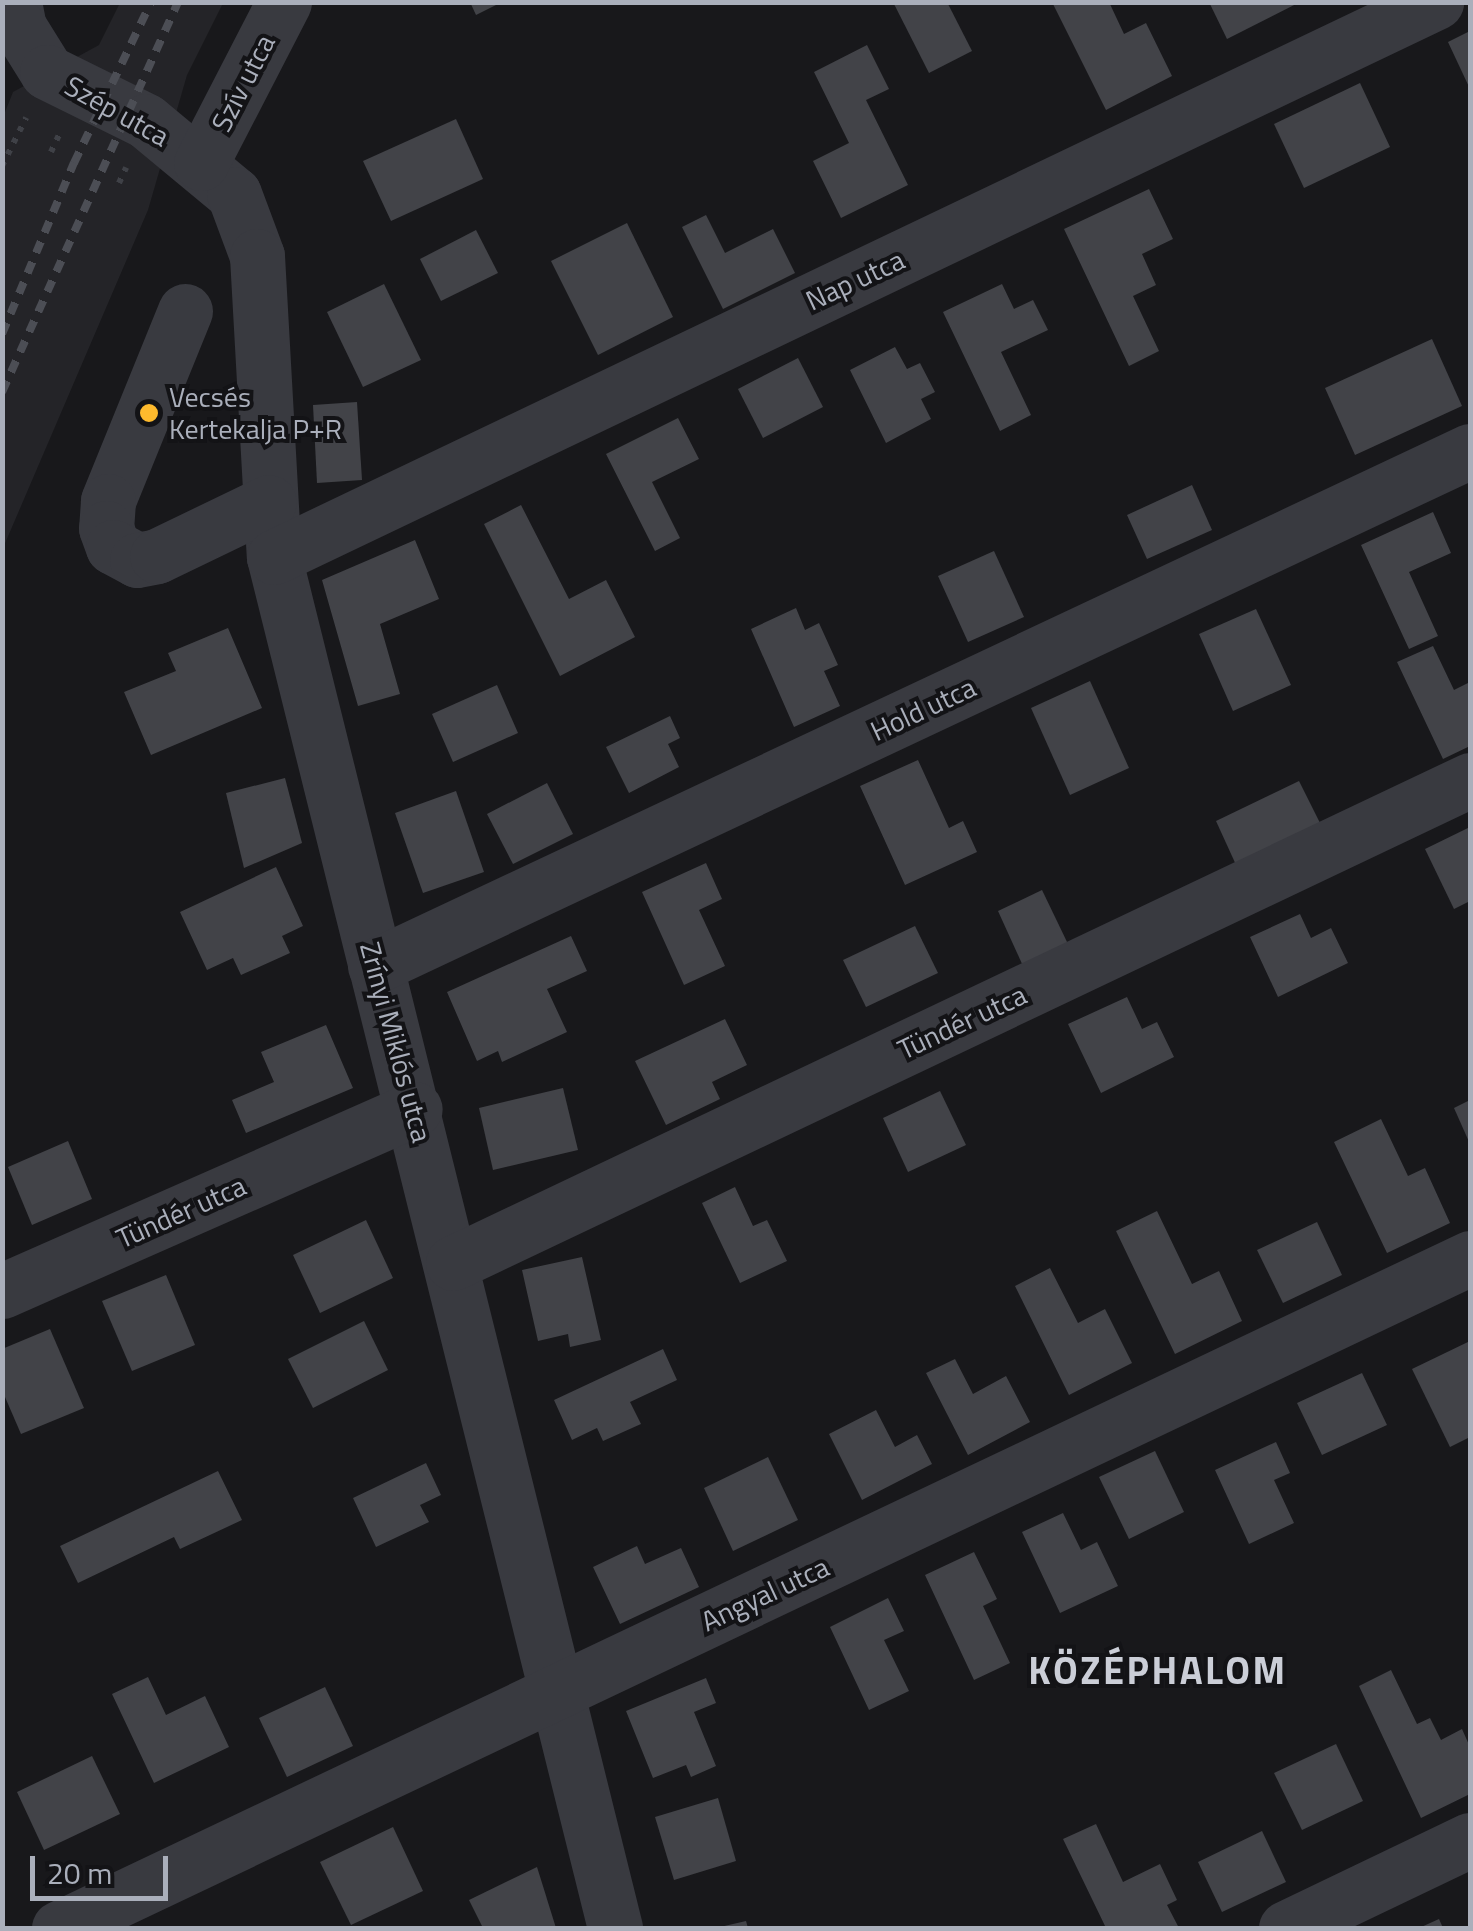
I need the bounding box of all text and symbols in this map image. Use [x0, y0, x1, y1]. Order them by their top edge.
street label: Szív utca [204, 29, 282, 137]
street label: Szép utca [59, 69, 175, 153]
street label: Nap utca [800, 243, 910, 317]
place label: Vecsés Kertekalja P+R [169, 380, 342, 446]
marker: Vecsés Kertekalja P+R [138, 402, 160, 424]
street label: Hold utca [865, 670, 981, 748]
street label: Zrínyi Miklós utca [353, 938, 439, 1146]
street label: Tündér utca [892, 978, 1032, 1066]
street label: Tündér utca [111, 1169, 251, 1255]
street label: Angyal utca [696, 1550, 834, 1638]
district label: KÖZÉPHALOM [1028, 1648, 1288, 1694]
scale bar [35, 1836, 172, 1898]
text: 20 m [47, 1850, 112, 1896]

